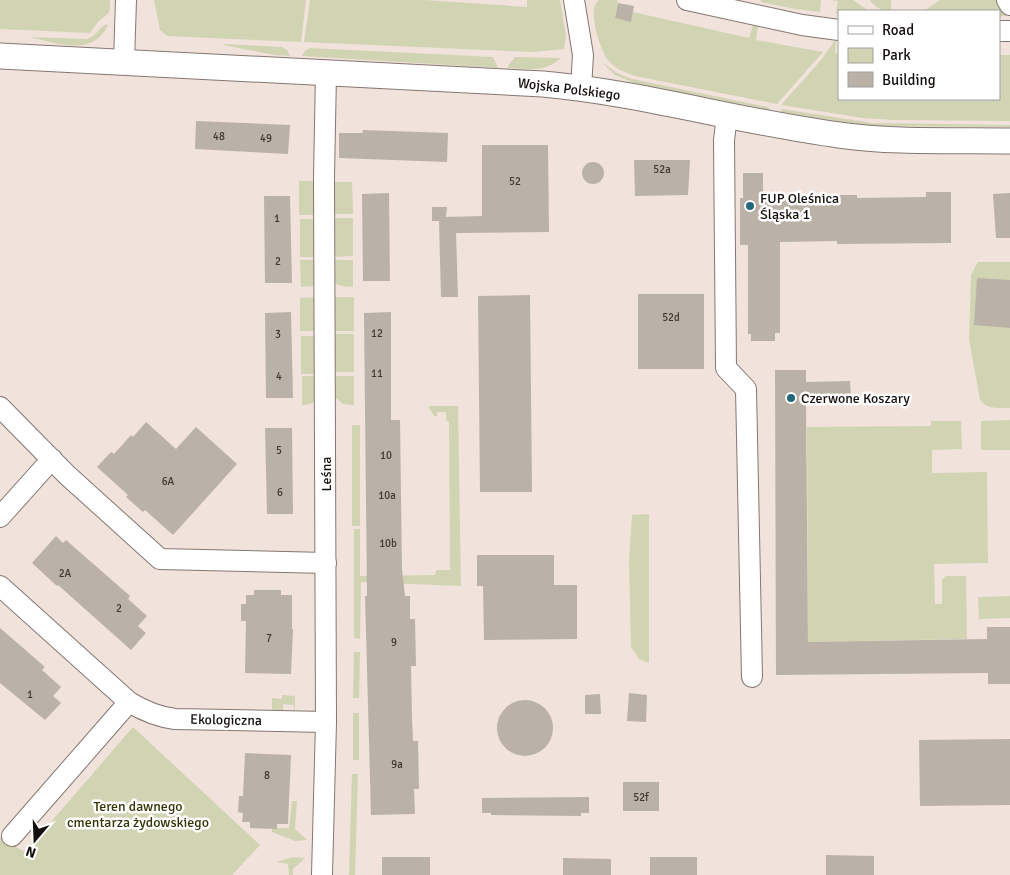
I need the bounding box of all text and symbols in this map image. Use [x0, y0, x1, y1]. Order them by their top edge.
legend [838, 10, 1000, 100]
text: Road [882, 21, 914, 39]
text: Park [882, 46, 911, 64]
text: Building [882, 71, 936, 89]
street label: Wojska Polskiego [517, 74, 621, 104]
house number: 48 [213, 130, 225, 143]
house number: 49 [260, 132, 272, 145]
house number: 52a [653, 163, 671, 176]
house number: 52 [509, 175, 521, 188]
place label: FUP Oleśnica Śląska 1 [760, 190, 839, 223]
marker: FUP Oleśnica Śląska 1 [744, 200, 756, 212]
house number: 1 [274, 212, 280, 225]
house number: 2 [275, 255, 281, 268]
house number: 52d [662, 311, 680, 324]
house number: 12 [371, 327, 383, 340]
house number: 3 [275, 328, 281, 341]
house number: 11 [371, 367, 383, 380]
house number: 4 [276, 370, 282, 383]
place label: Czerwone Koszary [801, 390, 910, 407]
marker: Czerwone Koszary [785, 392, 797, 404]
house number: 5 [276, 444, 282, 457]
house number: 10 [380, 449, 392, 462]
street label: Leśna [318, 457, 335, 491]
house number: 6A [162, 475, 175, 488]
house number: 6 [277, 486, 283, 499]
house number: 10a [378, 489, 396, 502]
house number: 10b [379, 537, 397, 550]
house number: 2A [59, 567, 72, 580]
house number: 2 [116, 602, 122, 615]
house number: 7 [266, 632, 272, 645]
house number: 9 [391, 636, 397, 649]
house number: 1 [27, 688, 33, 701]
street label: Ekologiczna [190, 711, 262, 729]
house number: 9a [391, 758, 403, 771]
house number: 8 [264, 769, 270, 782]
house number: 52f [633, 791, 650, 804]
park label: Teren dawnego cmentarza żydowskiego [67, 798, 209, 831]
north arrow [10, 815, 60, 865]
text: N [24, 842, 38, 861]

